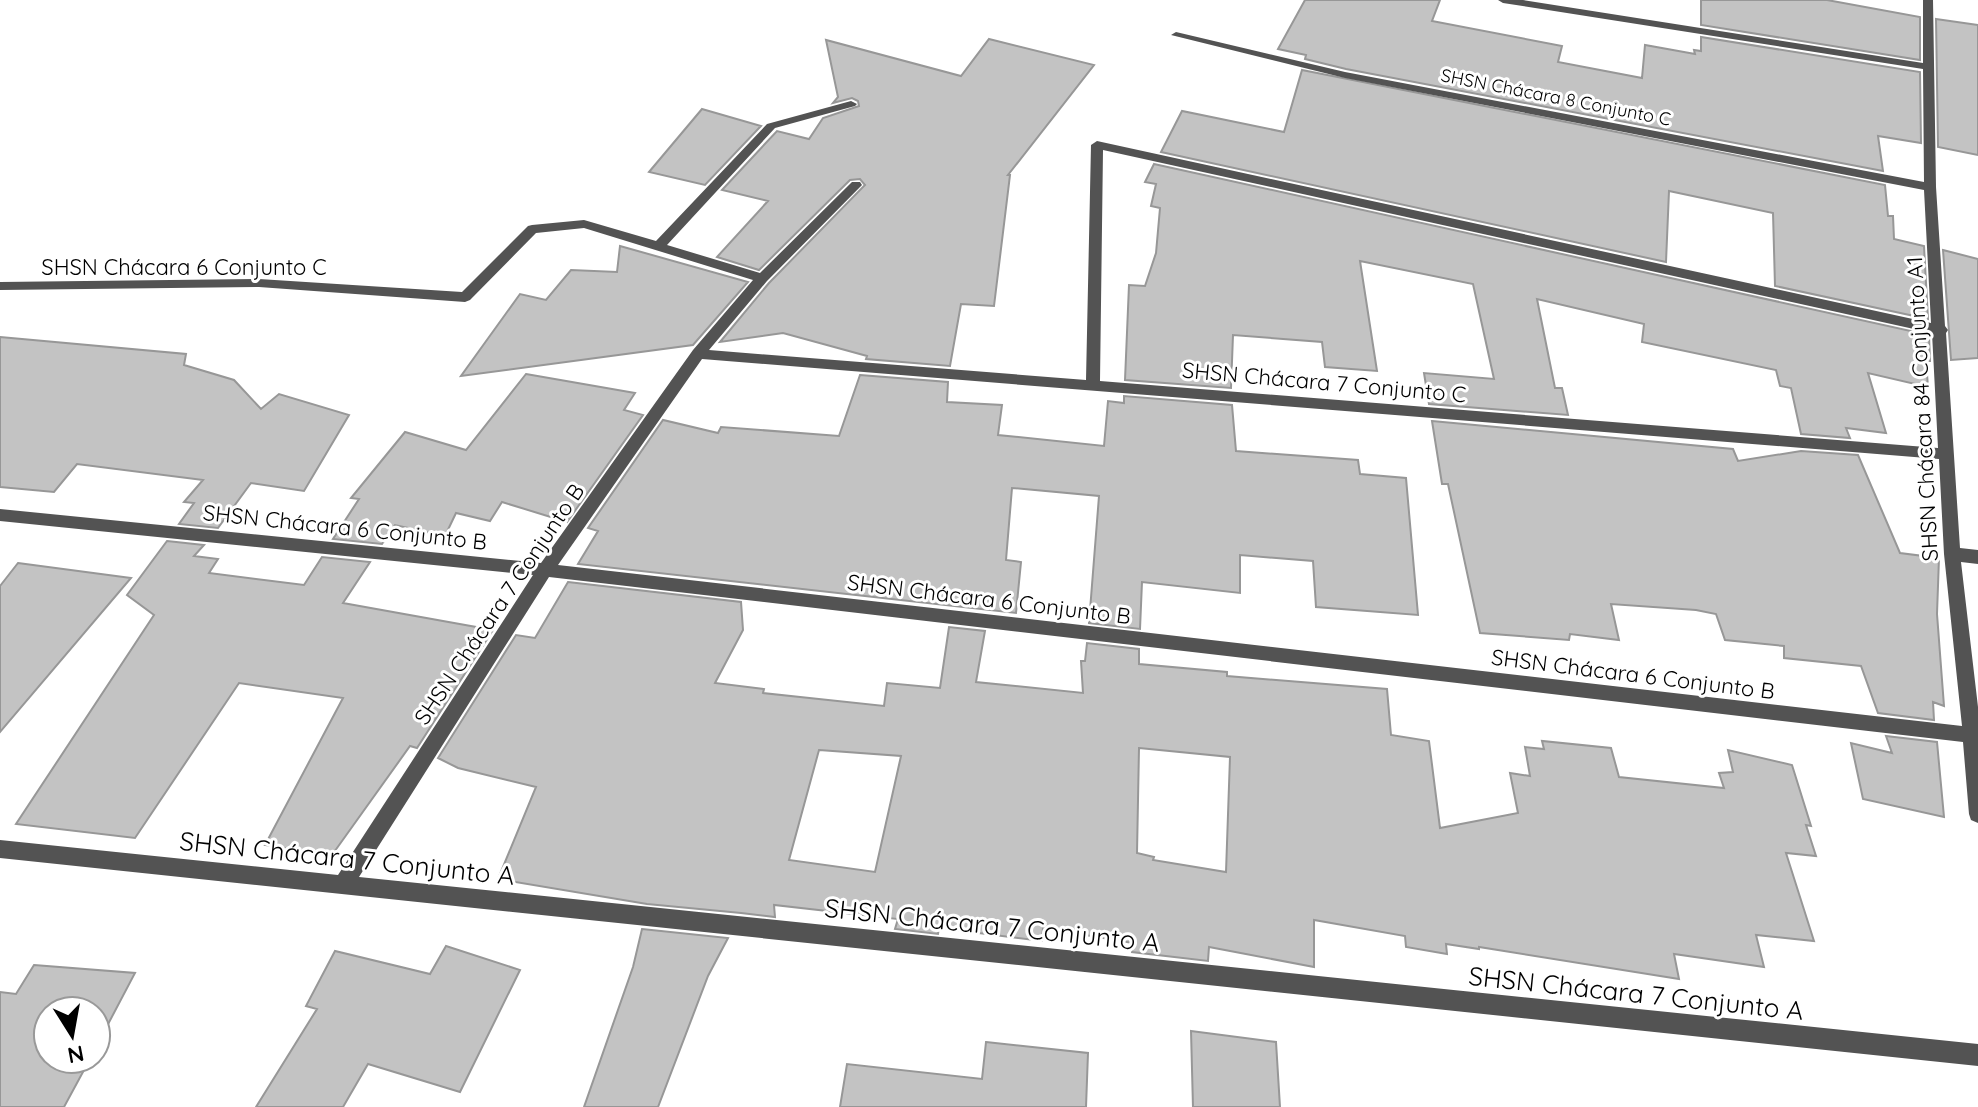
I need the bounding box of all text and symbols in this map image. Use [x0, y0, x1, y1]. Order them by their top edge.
street label: SHSN Chácara 8 Conjunto C [1439, 63, 1673, 131]
street label: SHSN Chácara 6 Conjunto C [41, 253, 327, 281]
street label: SHSN Chácara 84 Conjunto A1 [1900, 256, 1944, 562]
street label: SHSN Chácara 7 Conjunto C [1181, 356, 1467, 408]
street label: SHSN Chácara 7 Conjunto B [408, 478, 590, 730]
street label: SHSN Chácara 6 Conjunto B [202, 498, 488, 556]
street label: SHSN Chácara 6 Conjunto B [846, 568, 1132, 630]
street label: SHSN Chácara 6 Conjunto B [1490, 643, 1776, 705]
street label: SHSN Chácara 7 Conjunto A [178, 824, 516, 892]
street label: SHSN Chácara 7 Conjunto A [823, 891, 1161, 959]
street label: SHSN Chácara 7 Conjunto A [1467, 959, 1805, 1027]
north arrow [32, 995, 112, 1075]
text: N [65, 1039, 86, 1070]

